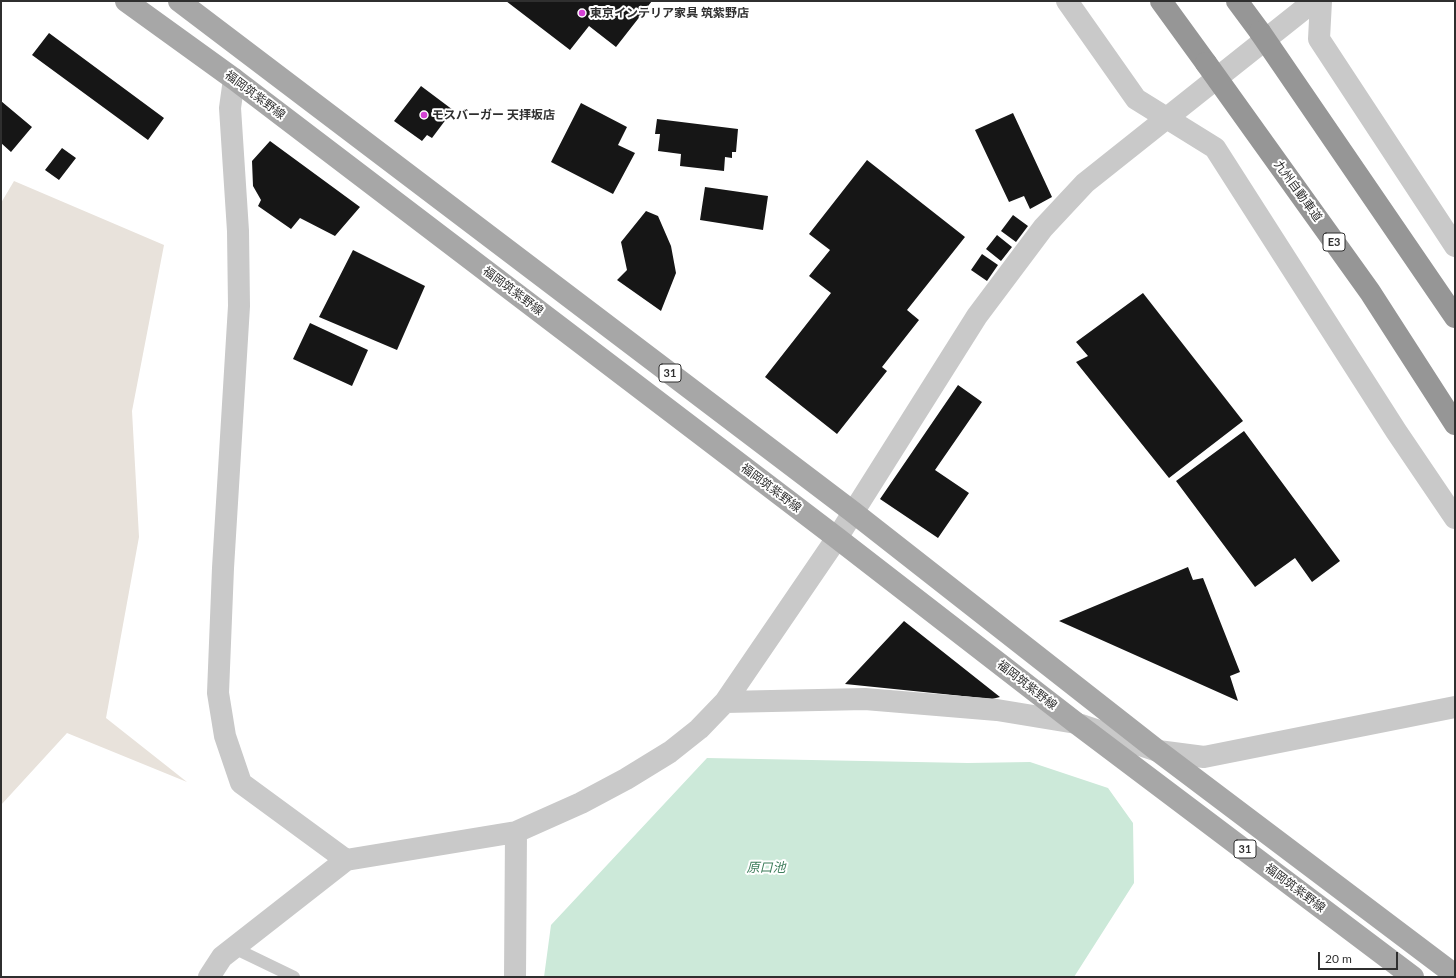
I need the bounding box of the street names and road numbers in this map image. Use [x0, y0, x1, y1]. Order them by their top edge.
street label: 福岡筑紫野線 [222, 68, 288, 122]
street label: 九州自動車道 [1271, 158, 1325, 224]
road number: E3 [1323, 233, 1345, 251]
street label: 福岡筑紫野線 [480, 264, 546, 318]
road number: 31 [659, 364, 681, 382]
street label: 福岡筑紫野線 [738, 461, 804, 515]
street label: 福岡筑紫野線 [994, 657, 1060, 713]
road number: 31 [1234, 840, 1256, 858]
street label: 福岡筑紫野線 [1262, 861, 1328, 915]

